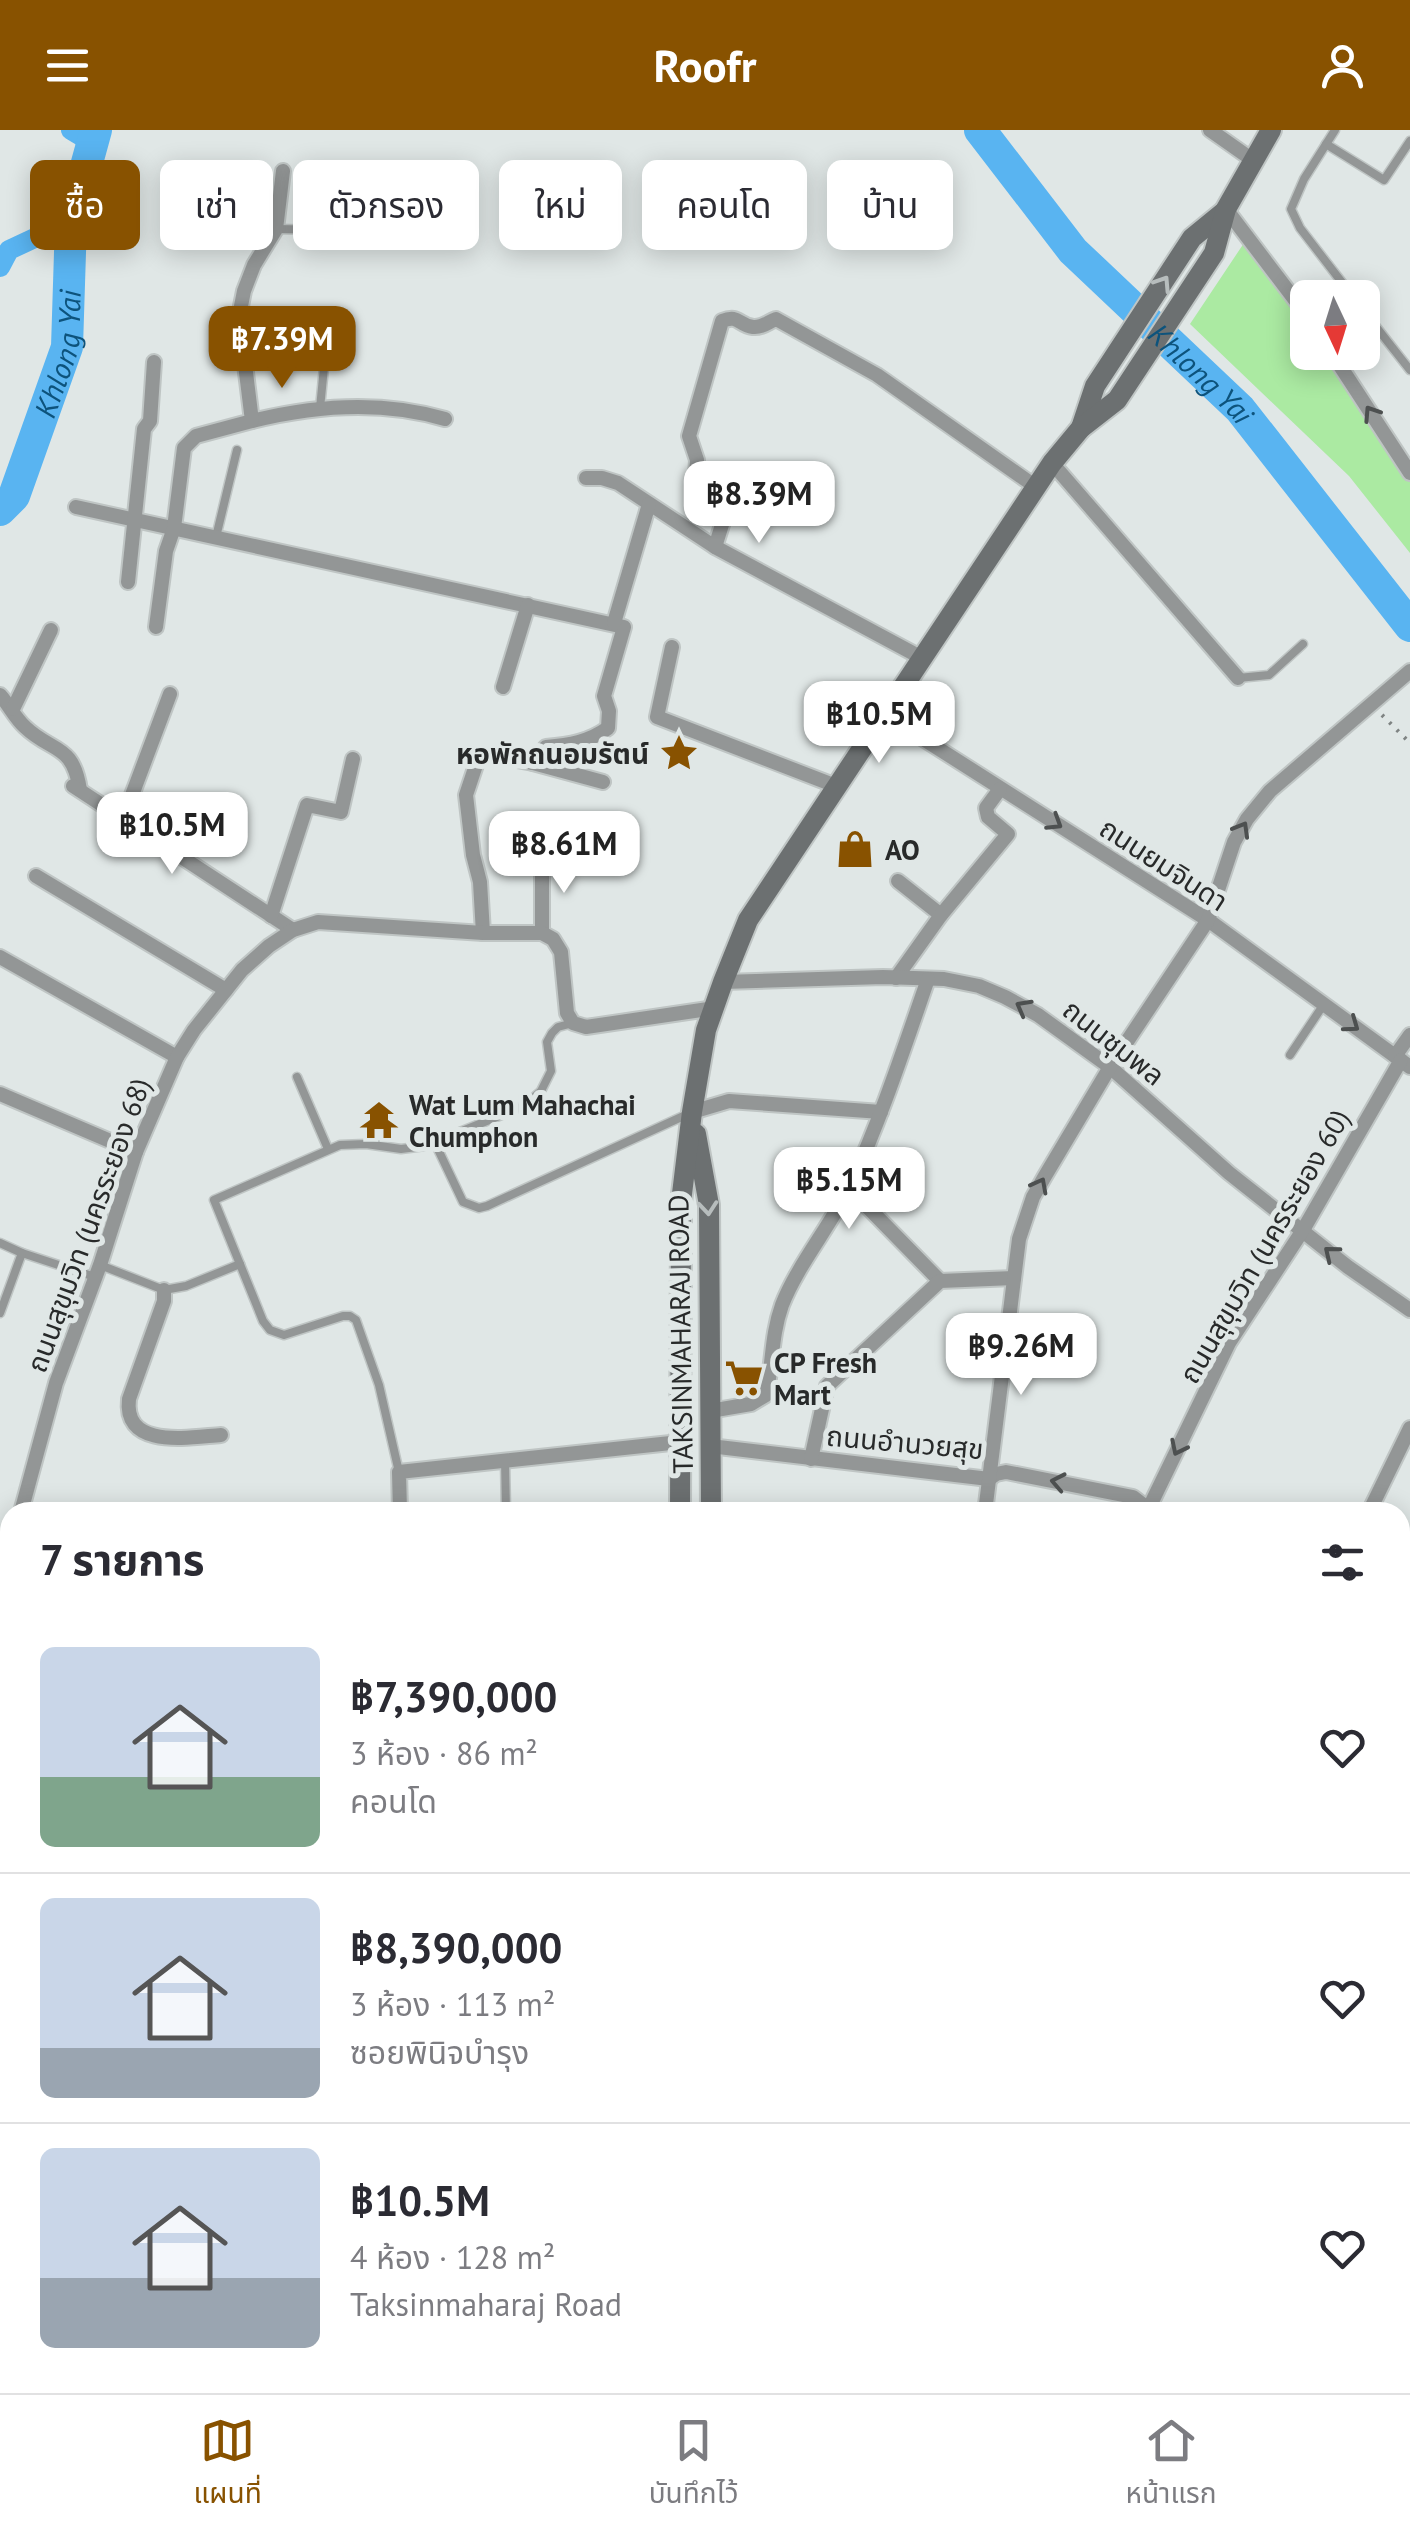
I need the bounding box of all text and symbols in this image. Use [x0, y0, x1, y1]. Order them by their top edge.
text: Roofr [654, 36, 756, 94]
icon: menu [40, 38, 95, 93]
icon: person [1315, 38, 1370, 93]
chip: ซื้อ [30, 160, 140, 250]
chip: เช่า [160, 160, 273, 250]
chip: ตัวกรอง [293, 160, 479, 250]
chip: ใหม่ [499, 160, 622, 250]
chip: คอนโด [642, 160, 807, 250]
chip: บ้าน [827, 160, 953, 250]
one-way arrow [1150, 276, 1169, 294]
north arrow [1290, 280, 1380, 370]
map controls [1290, 280, 1380, 370]
water label: Khlong Yai [24, 288, 88, 422]
pin: ฿7.39M [201, 306, 363, 391]
water label: Khlong Yai [1141, 314, 1264, 432]
text: ฿7.39M [231, 317, 333, 359]
one-way arrow [1364, 405, 1383, 423]
pin: ฿8.39M [678, 461, 840, 546]
text: ฿8.39M [706, 472, 812, 514]
pin: ฿10.5M [798, 681, 960, 766]
text: ฿10.5M [826, 692, 932, 734]
place icon: หอพักถนอมรัตน์ [658, 732, 700, 774]
place label: หอพักถนอมรัตน์ [456, 735, 649, 772]
pin: ฿10.5M [91, 792, 253, 877]
text: ฿10.5M [119, 803, 225, 845]
street label: ถนนยมจินดา [1093, 809, 1235, 919]
pin: ฿8.61M [483, 811, 645, 896]
one-way arrow [1044, 811, 1062, 830]
text: ฿8.61M [511, 822, 617, 864]
one-way arrow [1230, 822, 1250, 840]
shop icon: AO [834, 828, 876, 870]
place label: AO [885, 831, 920, 868]
street label: ถนนชุมพล [1056, 991, 1172, 1093]
one-way arrow [1015, 1000, 1033, 1019]
one-way arrow [1341, 1013, 1359, 1031]
street label: ถนนสุขุมวิท (นครระยอง 68) [18, 1073, 158, 1377]
place label: Wat Lum Mahachai Chumphon [409, 1086, 636, 1155]
temple icon: Wat Lum Mahachai Chumphon [358, 1099, 400, 1141]
street label: ถนนสุขุมวิท (นครระยอง 60) [1170, 1102, 1358, 1390]
pin: ฿5.15M [768, 1147, 930, 1232]
text: ฿5.15M [796, 1158, 902, 1200]
one-way arrow [1028, 1178, 1047, 1196]
street label: TAKSINMAHARAJ ROAD [659, 1194, 701, 1474]
one-way arrow [696, 1201, 718, 1217]
one-way arrow [1324, 1247, 1342, 1265]
pin: ฿9.26M [940, 1313, 1102, 1398]
text: ฿9.26M [968, 1324, 1074, 1366]
place label: CP Fresh Mart [774, 1344, 877, 1413]
supermarket icon: CP Fresh Mart [723, 1357, 765, 1399]
street label: ถนนอำนวยสุข [825, 1417, 985, 1467]
one-way arrow [1171, 1437, 1191, 1455]
one-way arrow [1049, 1472, 1066, 1493]
text: 7 รายการ [40, 1532, 205, 1587]
icon: filters [1315, 1535, 1370, 1590]
text: ฿7,390,000 [350, 1669, 557, 1724]
icon: home [120, 1687, 240, 1807]
icon: heart [1315, 1720, 1370, 1775]
text: 3 ห้อง · 86 m² [350, 1732, 538, 1774]
text: คอนโด [350, 1780, 437, 1822]
text: ฿8,390,000 [350, 1920, 562, 1975]
icon: home [120, 1938, 240, 2058]
icon: heart [1315, 1971, 1370, 2026]
text: 3 ห้อง · 113 m² [350, 1983, 555, 2025]
text: ซอยพินิจบำรุง [350, 2031, 529, 2073]
text: ฿10.5M [350, 2173, 490, 2228]
icon: home [120, 2188, 240, 2308]
icon: heart [1315, 2221, 1370, 2276]
text: 4 ห้อง · 128 m² [350, 2236, 555, 2278]
text: Taksinmaharaj Road [350, 2283, 622, 2325]
tab: แผนที่ [193, 2413, 262, 2516]
tab: บันทึกไว้ [649, 2413, 739, 2516]
tab: หน้าแรก [1125, 2413, 1217, 2516]

